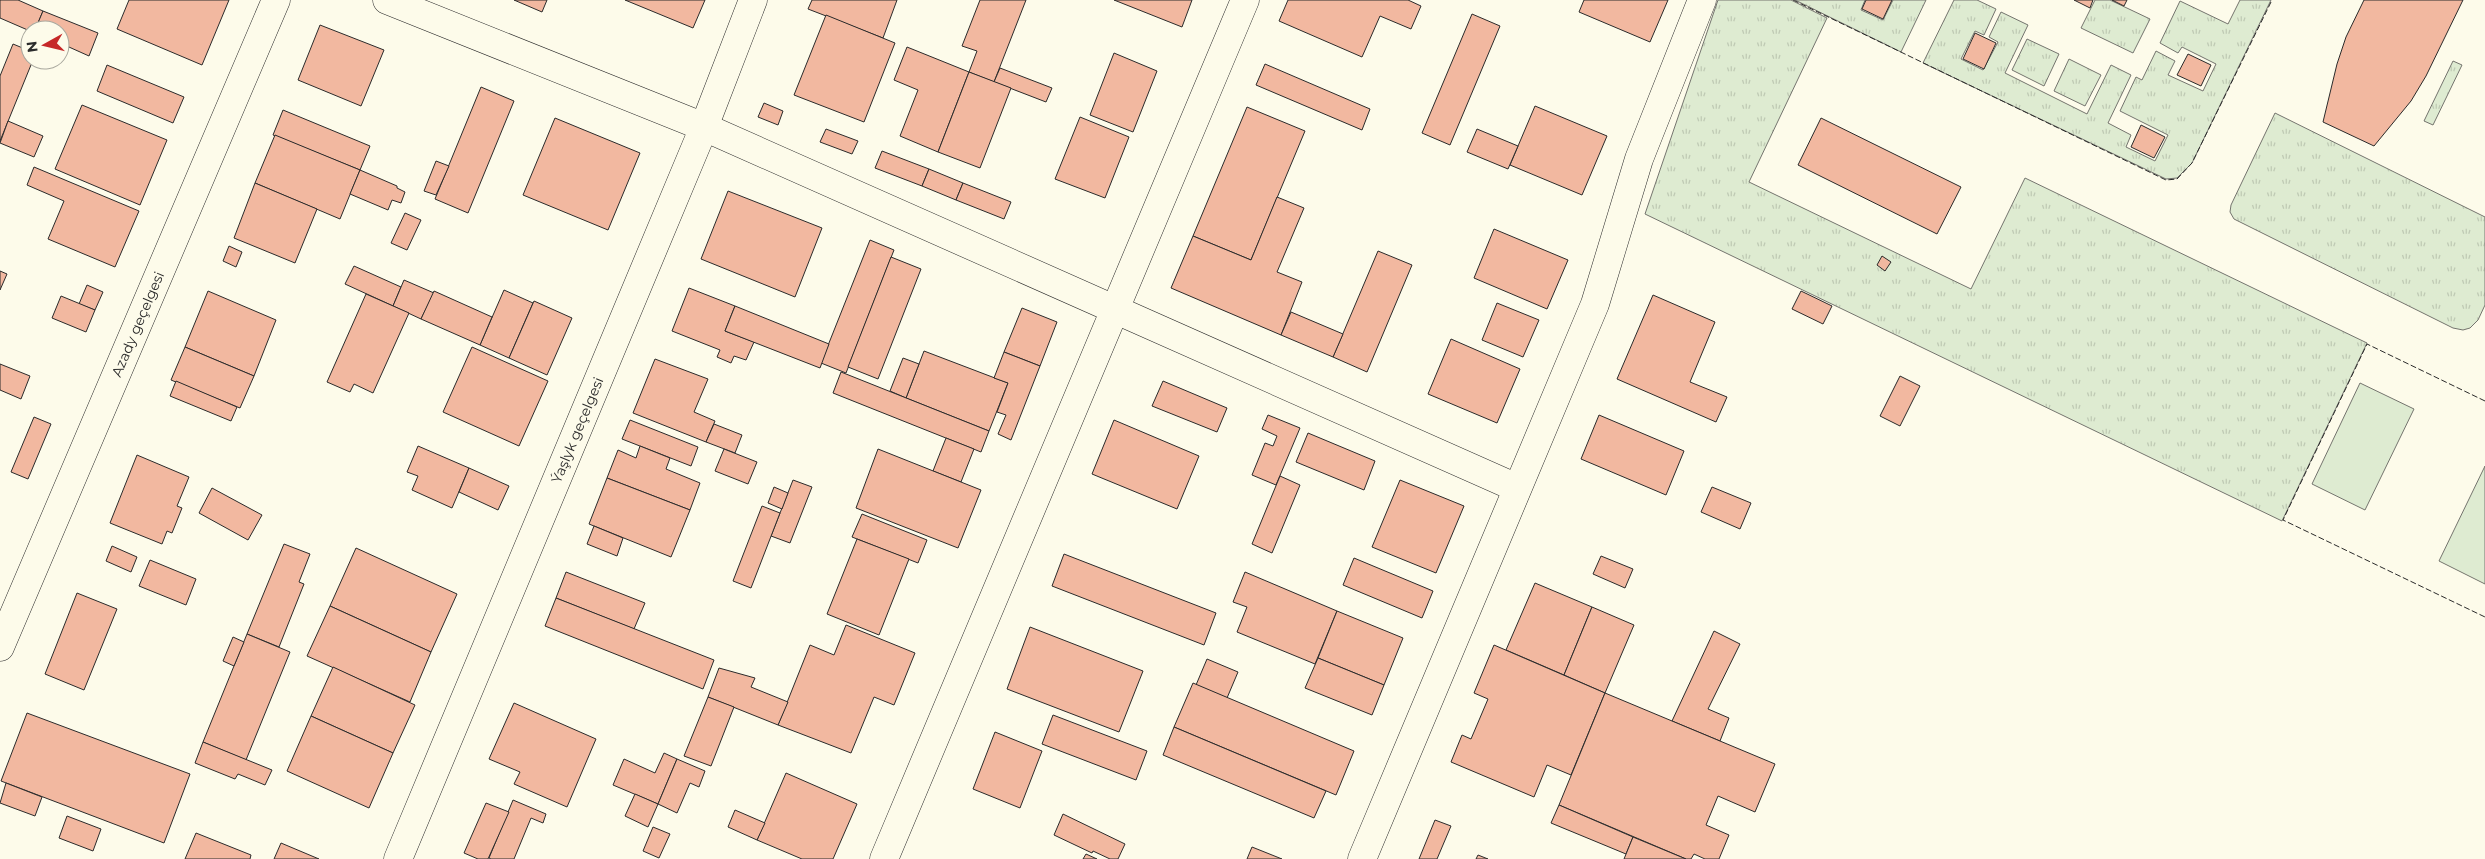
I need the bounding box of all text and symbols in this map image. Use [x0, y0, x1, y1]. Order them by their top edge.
north arrow [20, 20, 70, 70]
text: N [22, 40, 42, 54]
street label: Azady geçelgesi [107, 269, 168, 380]
street label: Ýaşlyk geçelgesi [547, 374, 607, 486]

